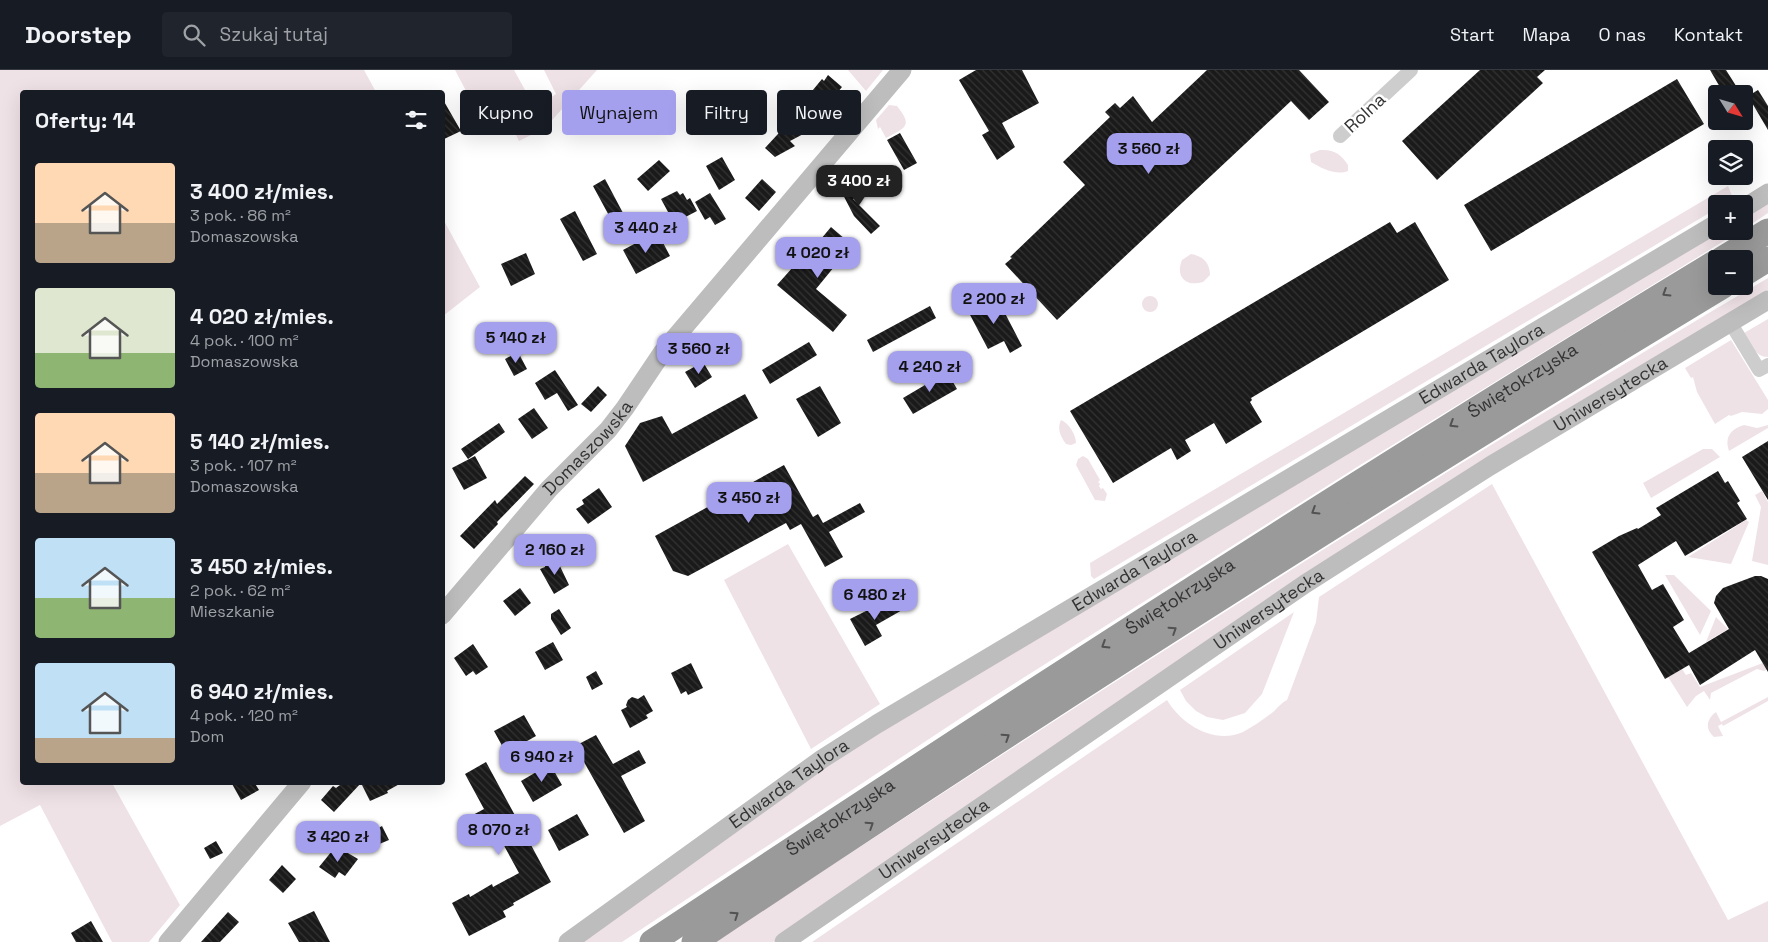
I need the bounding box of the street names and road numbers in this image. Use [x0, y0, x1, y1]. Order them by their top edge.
street label: Rolna [1339, 88, 1390, 138]
street label: Edwarda Taylora [1415, 317, 1548, 409]
street label: Świętokrzyska [1463, 337, 1582, 423]
street label: Uniwersytecka [1549, 351, 1671, 436]
street label: Domaszowska [537, 396, 638, 500]
street label: Edwarda Taylora [1068, 524, 1201, 616]
street label: Świętokrzyska [1121, 553, 1239, 640]
street label: Uniwersytecka [1209, 563, 1328, 655]
street label: Edwarda Taylora [724, 733, 853, 833]
street label: Świętokrzyska [781, 773, 899, 861]
street label: Uniwersytecka [874, 793, 993, 884]

